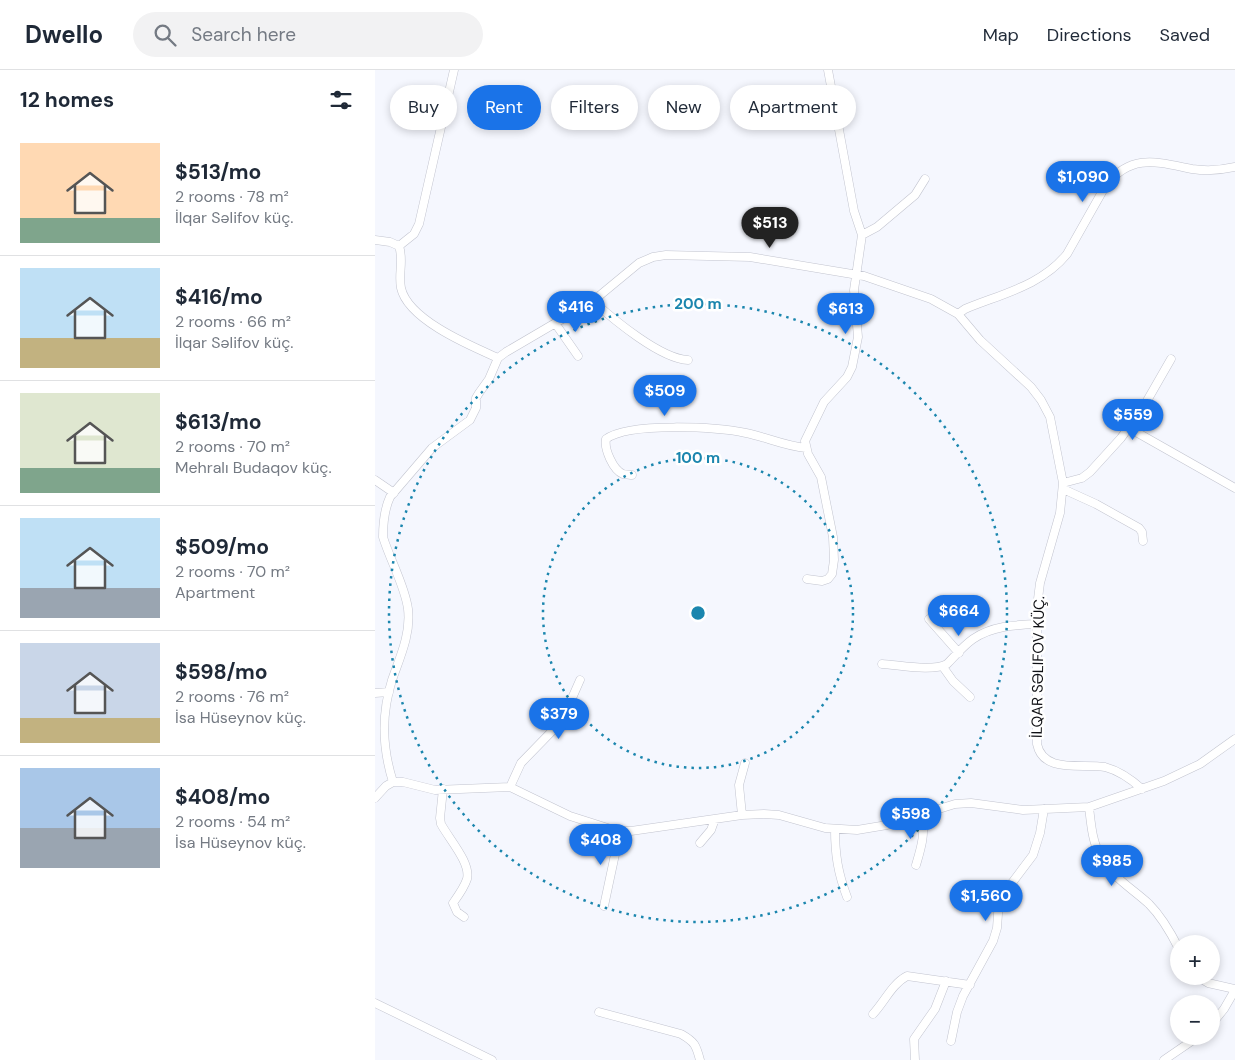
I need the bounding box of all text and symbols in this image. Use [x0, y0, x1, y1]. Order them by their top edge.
search box [133, 12, 483, 57]
text: Dwello [25, 19, 103, 50]
icon: search [151, 21, 179, 49]
text: Search here [191, 22, 296, 47]
text: Map [983, 23, 1019, 47]
text: Directions [1047, 23, 1132, 47]
text: Saved [1160, 23, 1210, 47]
chip: Buy [390, 85, 457, 130]
chip: Rent [467, 85, 541, 130]
chip: Filters [551, 85, 638, 130]
chip: New [648, 85, 720, 130]
chip: Apartment [730, 85, 856, 130]
text: 12 homes [20, 86, 114, 114]
icon: filters [327, 86, 355, 114]
text: $513/mo [175, 158, 261, 186]
pin: $1,090 [1042, 160, 1124, 203]
icon: home [60, 163, 120, 223]
text: $1,090 [1057, 166, 1109, 187]
text: 2 rooms · 78 m² [175, 186, 289, 207]
pin: $513 [740, 206, 800, 249]
text: İlqar Səlifov küç. [175, 207, 293, 228]
text: $513 [752, 212, 788, 233]
text: $416/mo [175, 283, 263, 311]
icon: home [60, 288, 120, 348]
pin: $416 [546, 290, 606, 333]
pin: $613 [816, 292, 876, 335]
text: 200 m [674, 294, 722, 314]
text: $416 [558, 296, 594, 317]
text: $613 [828, 298, 864, 319]
text: 2 rooms · 66 m² [175, 311, 291, 332]
text: İlqar Səlifov küç. [175, 332, 293, 353]
pin: $509 [635, 374, 695, 417]
text: $509 [644, 380, 686, 401]
pin: $559 [1103, 398, 1163, 441]
text: $559 [1113, 404, 1153, 425]
text: $613/mo [175, 408, 262, 436]
icon: home [60, 413, 120, 473]
text: 2 rooms · 70 m² [175, 436, 290, 457]
text: 100 m [676, 448, 720, 468]
text: Mehralı Budaqov küç. [175, 457, 332, 478]
text: $509/mo [175, 533, 269, 561]
icon: home [60, 538, 120, 598]
text: 2 rooms · 70 m² [175, 561, 290, 582]
text: Apartment [175, 582, 255, 603]
pin: $664 [929, 594, 989, 637]
street label: İLQAR SƏLIFOV KÜÇ. [1027, 596, 1049, 738]
text: $664 [939, 600, 979, 621]
centre of rings [689, 604, 707, 622]
text: $598/mo [175, 658, 268, 686]
icon: home [60, 663, 120, 723]
text: 2 rooms · 76 m² [175, 686, 289, 707]
pin: $379 [529, 698, 589, 740]
text: $379 [540, 703, 578, 724]
text: İsa Hüseynov küç. [175, 707, 306, 728]
text: $408/mo [175, 783, 270, 811]
icon: home [60, 788, 120, 848]
pin: $598 [881, 798, 941, 840]
text: $598 [891, 803, 931, 824]
text: 2 rooms · 54 m² [175, 811, 290, 832]
pin: $408 [571, 824, 631, 866]
text: $408 [580, 829, 622, 850]
text: İsa Hüseynov küç. [175, 832, 306, 853]
pin: $985 [1082, 844, 1142, 887]
text: $985 [1092, 850, 1132, 871]
pin: $1,560 [945, 880, 1027, 922]
text: $1,560 [961, 885, 1011, 906]
map controls [1170, 935, 1220, 1045]
button: + [1170, 935, 1220, 985]
button: − [1170, 995, 1220, 1045]

